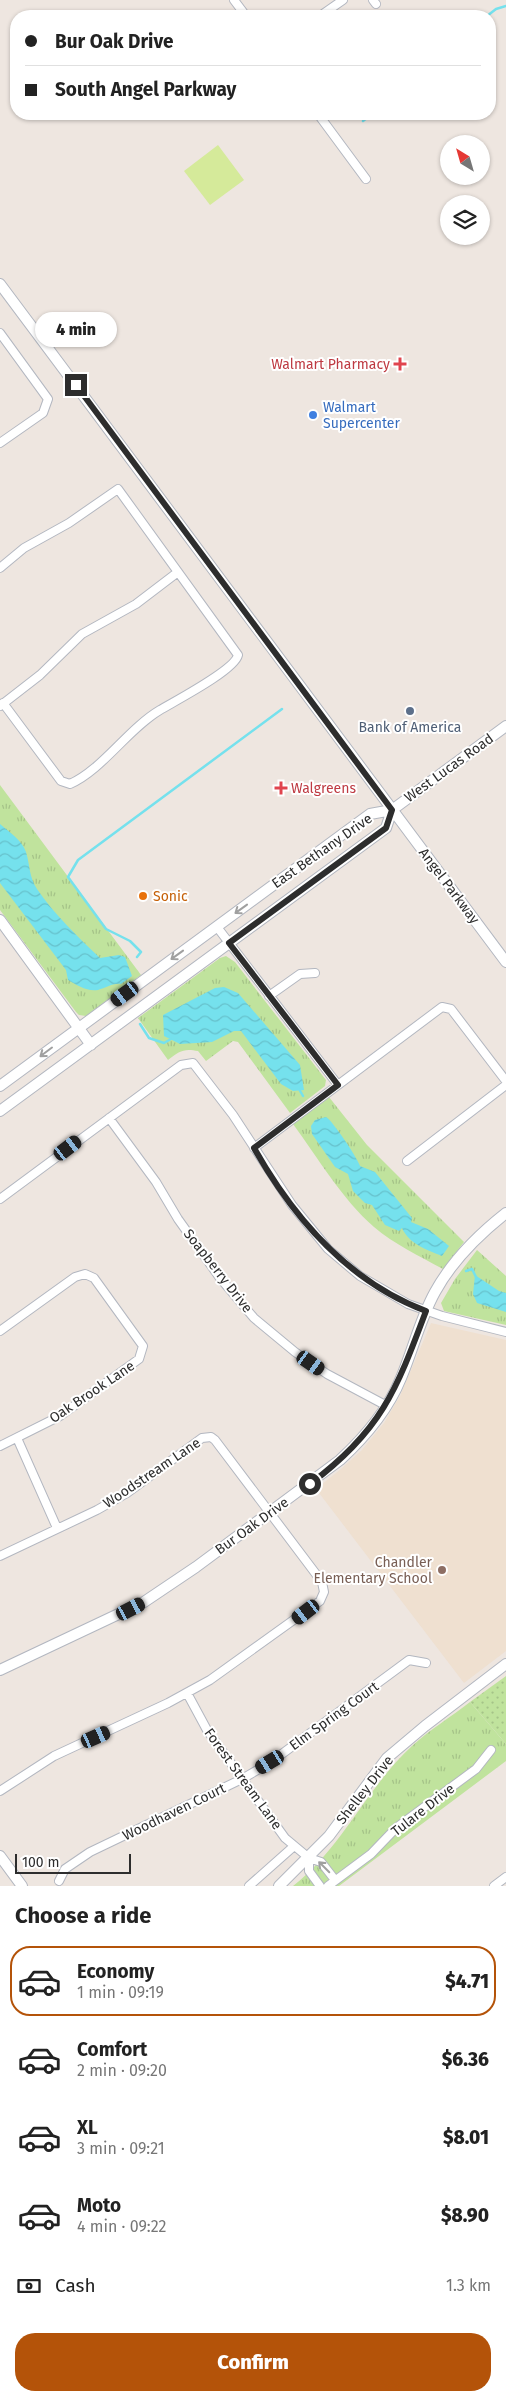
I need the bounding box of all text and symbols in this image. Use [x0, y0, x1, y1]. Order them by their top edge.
text: Bur Oak Drive [55, 30, 173, 53]
text: South Angel Parkway [55, 78, 236, 101]
north arrow [440, 135, 490, 185]
map controls [440, 135, 490, 245]
button: layers [440, 195, 490, 245]
callout: 4 min [35, 312, 117, 348]
text: 4 min [56, 320, 96, 339]
place label: Walmart Pharmacy [271, 356, 390, 373]
marker: Walmart Pharmacy [394, 358, 406, 370]
route end [65, 374, 87, 396]
place label: Walmart Supercenter [323, 399, 400, 432]
marker: Walmart Supercenter [307, 409, 319, 421]
marker: Bank of America [404, 705, 416, 717]
place label: Bank of America [359, 719, 461, 736]
street label: West Lucas Road [401, 730, 497, 806]
place label: Walgreens [291, 780, 356, 797]
marker: Walgreens [275, 782, 287, 794]
street label: East Bethany Drive [269, 810, 375, 892]
street label: Angel Parkway [415, 845, 483, 927]
place label: Sonic [153, 888, 188, 905]
marker: Sonic [137, 890, 149, 902]
one-way arrow [234, 904, 248, 914]
one-way arrow [171, 950, 184, 961]
car [108, 979, 141, 1009]
one-way arrow [40, 1046, 53, 1057]
car [51, 1133, 84, 1163]
street label: Soapberry Drive [180, 1226, 256, 1316]
car [294, 1348, 327, 1378]
street label: Oak Brook Lane [46, 1357, 138, 1427]
street label: Woodstream Lane [100, 1434, 204, 1512]
route start [299, 1473, 321, 1495]
street label: Bur Oak Drive [212, 1494, 292, 1558]
place label: Chandler Elementary School [314, 1554, 433, 1587]
marker: Chandler Elementary School [436, 1564, 448, 1576]
car [114, 1596, 147, 1622]
car [289, 1597, 322, 1627]
street label: Elm Spring Court [286, 1677, 383, 1754]
car [79, 1724, 112, 1750]
street label: Forest Stream Lane [200, 1725, 286, 1833]
car [253, 1748, 286, 1776]
street label: Shelley Drive [333, 1752, 397, 1828]
street label: Woodhaven Court [120, 1779, 229, 1844]
street label: Tulare Drive [388, 1780, 458, 1840]
scale bar [15, 1851, 131, 1874]
text: 100 m [22, 1854, 59, 1871]
one-way arrow [318, 1861, 330, 1873]
text: Choose a ride [15, 1902, 151, 1929]
icon: car [17, 1959, 62, 2004]
text: Economy [77, 1960, 154, 1983]
text: $4.71 [445, 1970, 489, 1993]
text: 1 min · 09:19 [77, 1983, 164, 2002]
icon: car [17, 2037, 62, 2082]
text: Comfort [77, 2038, 147, 2061]
text: $6.36 [442, 2048, 489, 2071]
text: 2 min · 09:20 [77, 2061, 167, 2080]
icon: car [17, 2115, 62, 2160]
text: XL [77, 2116, 98, 2139]
text: $8.01 [443, 2126, 489, 2149]
text: 3 min · 09:21 [77, 2139, 165, 2158]
icon: car [17, 2193, 62, 2238]
text: Moto [77, 2194, 121, 2217]
text: $8.90 [441, 2204, 489, 2227]
text: 4 min · 09:22 [77, 2217, 167, 2236]
icon: cash [15, 2272, 43, 2300]
text: Cash [55, 2274, 96, 2297]
text: 1.3 km [446, 2276, 491, 2295]
button: Confirm [15, 2333, 491, 2391]

